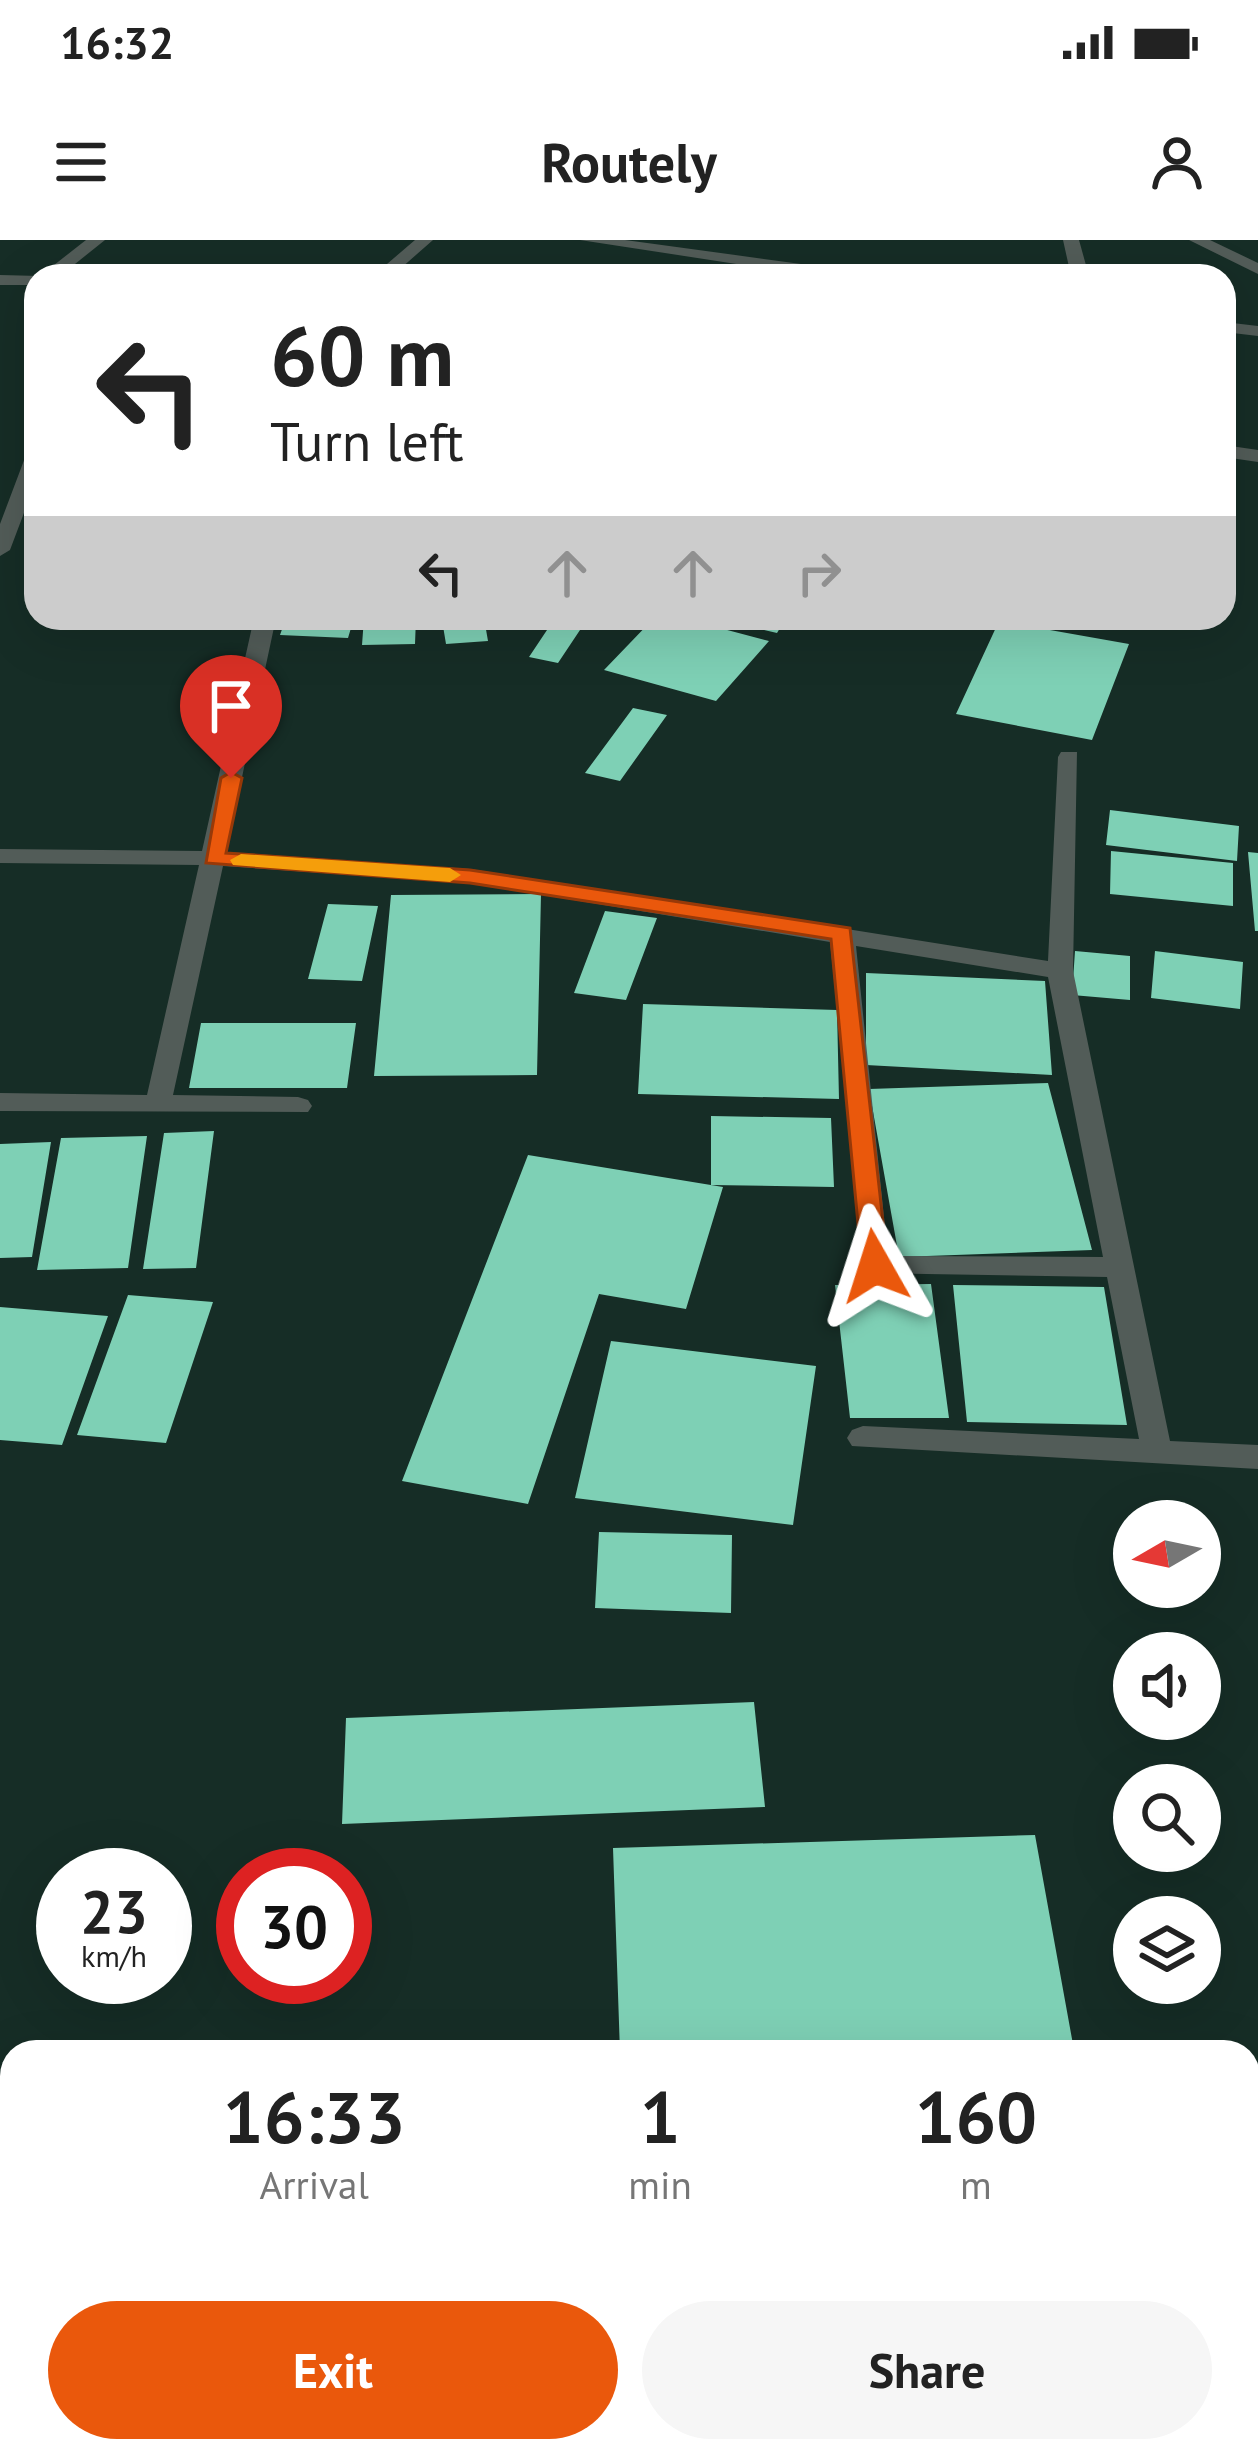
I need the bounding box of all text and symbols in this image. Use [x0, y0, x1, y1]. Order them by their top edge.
text: 16:32 [60, 13, 174, 71]
text: Routely [541, 127, 717, 197]
icon: menu [48, 129, 114, 195]
icon: person [1144, 129, 1210, 195]
text: 60 m [270, 300, 454, 409]
icon: left [72, 312, 228, 468]
text: Turn left [270, 406, 464, 476]
icon: left [408, 540, 474, 606]
icon: ahead [534, 540, 600, 606]
icon: ahead [660, 540, 726, 606]
icon: right [786, 540, 852, 606]
pin [180, 655, 282, 778]
icon: arrive [198, 673, 264, 739]
position arrow [812, 1203, 938, 1329]
north arrow [1113, 1500, 1221, 1608]
map controls [1113, 1500, 1221, 2004]
button: sound [1113, 1632, 1221, 1740]
button: search [1113, 1764, 1221, 1872]
speed limit sign: 30 [216, 1848, 372, 2004]
text: 23 [80, 1872, 148, 1950]
button: layers [1113, 1896, 1221, 2004]
text: km/h [81, 1936, 147, 1975]
text: 16:33 [223, 2070, 406, 2163]
text: 1 [640, 2070, 681, 2163]
text: 160 [915, 2070, 1037, 2163]
text: Arrival [260, 2159, 369, 2210]
text: min [628, 2159, 692, 2210]
text: m [960, 2159, 992, 2210]
button: Exit [48, 2301, 618, 2439]
button: Share [642, 2301, 1212, 2439]

